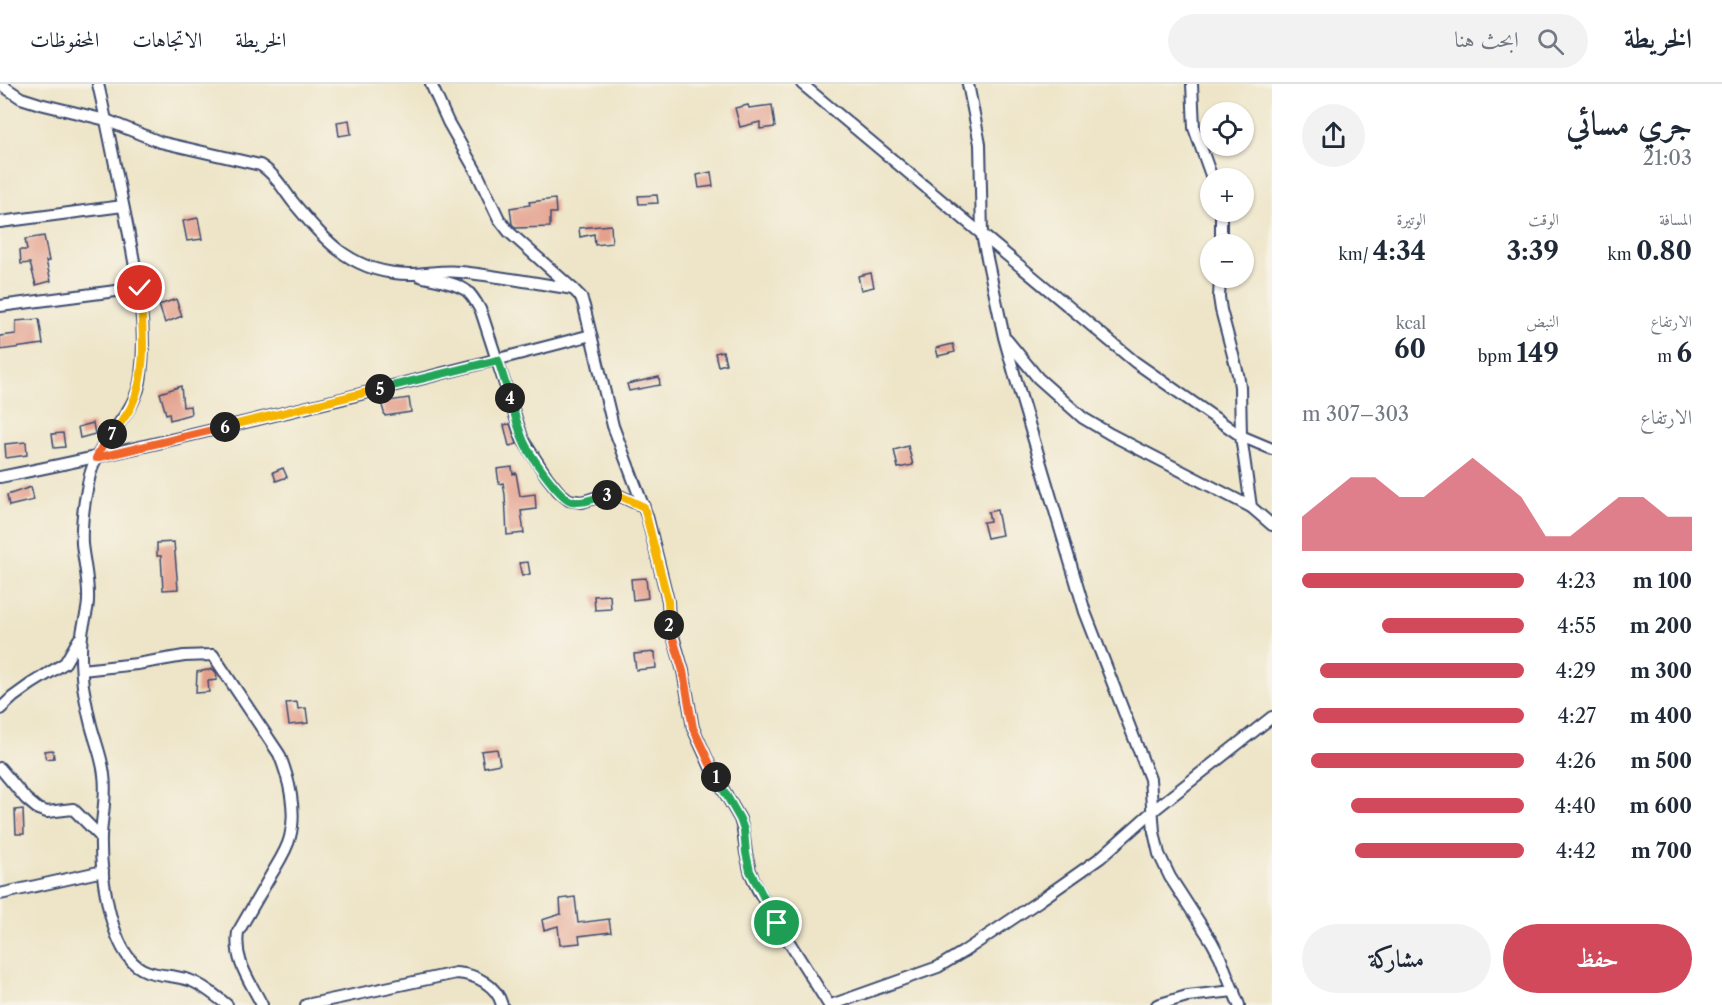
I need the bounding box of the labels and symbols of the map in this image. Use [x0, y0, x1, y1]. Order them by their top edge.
pin [114, 262, 165, 313]
pin: 5 [365, 374, 395, 404]
pin: 4 [495, 383, 525, 413]
pin: 6 [210, 412, 240, 442]
pin: 7 [97, 419, 127, 449]
pin: 3 [592, 480, 622, 510]
pin: 2 [654, 610, 684, 640]
pin: 1 [701, 762, 731, 792]
pin [751, 897, 802, 948]

